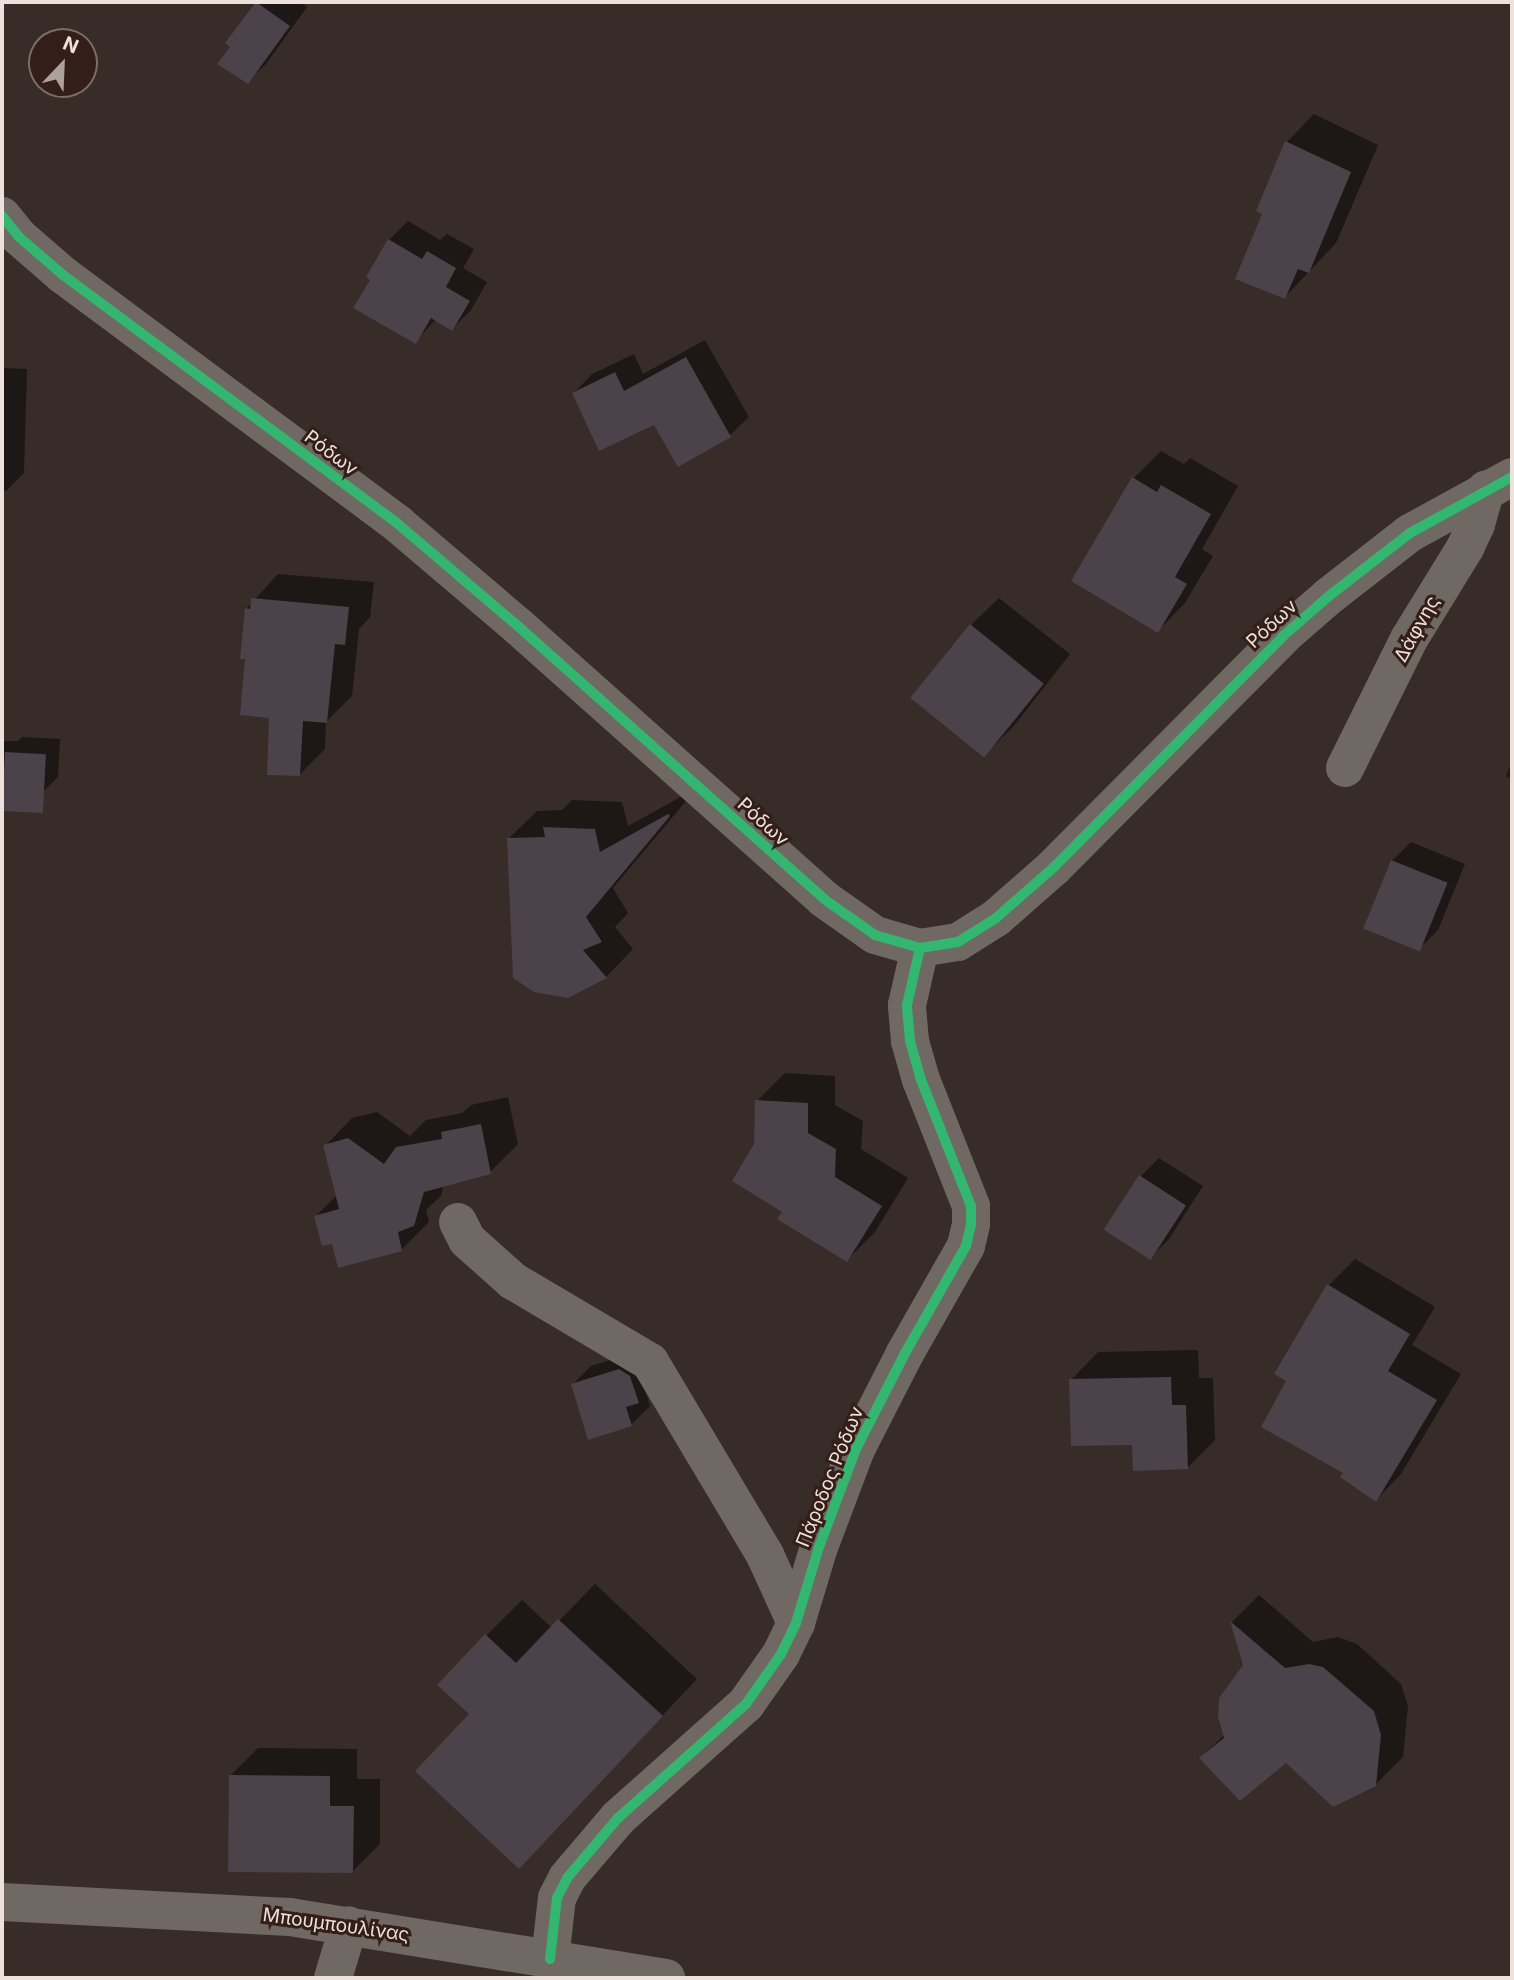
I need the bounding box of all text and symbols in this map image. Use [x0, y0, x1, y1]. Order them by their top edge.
north arrow [28, 28, 98, 98]
text: N [59, 32, 82, 58]
street label: Ρόδων [300, 426, 362, 480]
street label: Δάφνης [1390, 592, 1444, 666]
street label: Ρόδων [1242, 595, 1302, 653]
street label: Ρόδων [733, 793, 793, 851]
street label: Πάροδος Ρόδων [791, 1403, 869, 1551]
street label: Μπουμπουλίνας [261, 1903, 411, 1947]

